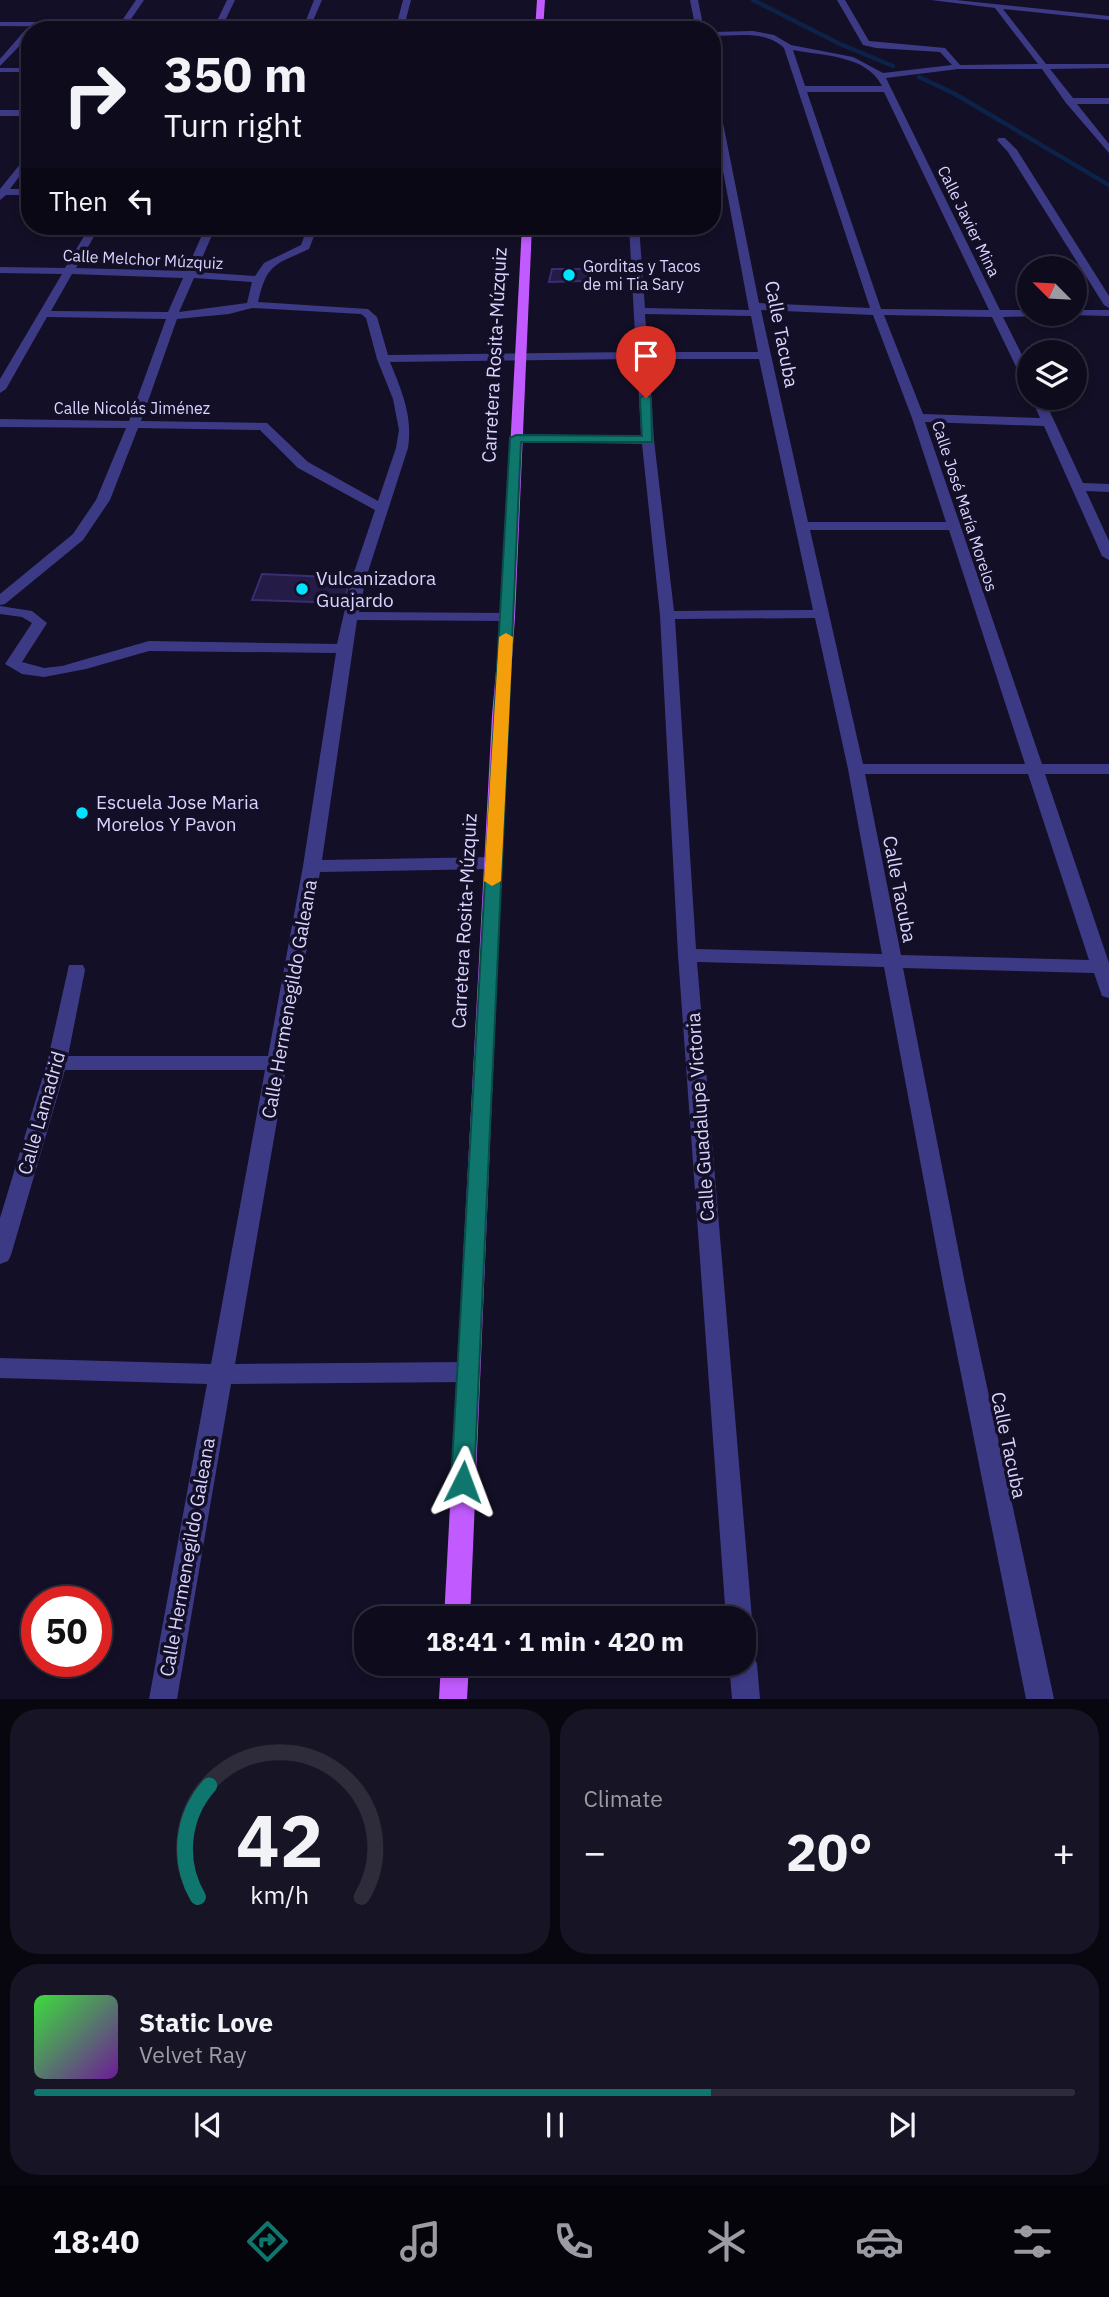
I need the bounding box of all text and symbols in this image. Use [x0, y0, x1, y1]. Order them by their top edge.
text: 350 m [164, 42, 308, 105]
icon: right [49, 49, 140, 140]
text: Turn right [164, 104, 302, 146]
street label: Calle Javier Mina [933, 162, 1005, 280]
icon: left [122, 182, 160, 220]
text: Then [49, 184, 108, 218]
street label: Calle Melchor Múzquiz [62, 245, 224, 273]
street label: Carretera Rosita-Múzquiz [476, 246, 512, 463]
place label: Gorditas y Tacos de mi Tia Sary [583, 256, 701, 294]
north arrow [1017, 256, 1087, 326]
map controls [1017, 256, 1087, 410]
marker: Gorditas y Tacos de mi Tia Sary [561, 267, 577, 283]
street label: Calle Tacuba [760, 279, 804, 389]
pin [616, 326, 676, 398]
icon: arrive [627, 337, 665, 375]
button: layers [1017, 340, 1087, 410]
street label: Calle Nicolás Jiménez [54, 398, 210, 418]
street label: Calle José María Morelos [928, 418, 1002, 594]
place label: Vulcanizadora Guajardo [316, 566, 436, 612]
marker: Vulcanizadora Guajardo [294, 581, 310, 597]
place label: Escuela Jose Maria Morelos Y Pavon [96, 790, 259, 836]
marker: Escuela Jose Maria Morelos Y Pavon [74, 805, 90, 821]
street label: Carretera Rosita-Múzquiz [446, 812, 482, 1029]
street label: Calle Tacuba [878, 834, 922, 944]
street label: Calle Hermenegildo Galeana [256, 878, 322, 1120]
street label: Calle Guadalupe Victoria [681, 1012, 719, 1222]
street label: Calle Lamadrid [12, 1049, 70, 1177]
street label: Calle Tacuba [986, 1390, 1032, 1500]
street label: Calle Hermenegildo Galeana [154, 1436, 220, 1678]
position arrow [426, 1445, 500, 1519]
speed limit sign: 50 [21, 1586, 112, 1677]
text: 18:41 · 1 min · 420 m [426, 1624, 684, 1658]
text: Climate [584, 1783, 663, 1813]
text: 42 [236, 1793, 323, 1888]
text: 20° [786, 1818, 873, 1885]
text: − [584, 1827, 606, 1876]
text: + [1052, 1827, 1075, 1876]
text: km/h [250, 1878, 309, 1911]
text: Static Love [139, 2005, 273, 2039]
text: Velvet Ray [139, 2039, 246, 2069]
icon: previous [189, 2106, 227, 2144]
icon: pause [536, 2106, 574, 2144]
icon: next [883, 2106, 921, 2144]
icon: directions [243, 2217, 292, 2266]
icon: music [396, 2217, 445, 2266]
icon: phone [549, 2217, 598, 2266]
icon: climate [702, 2217, 751, 2266]
icon: car [855, 2217, 904, 2266]
icon: filters [1008, 2217, 1057, 2266]
text: 18:40 [52, 2220, 139, 2262]

